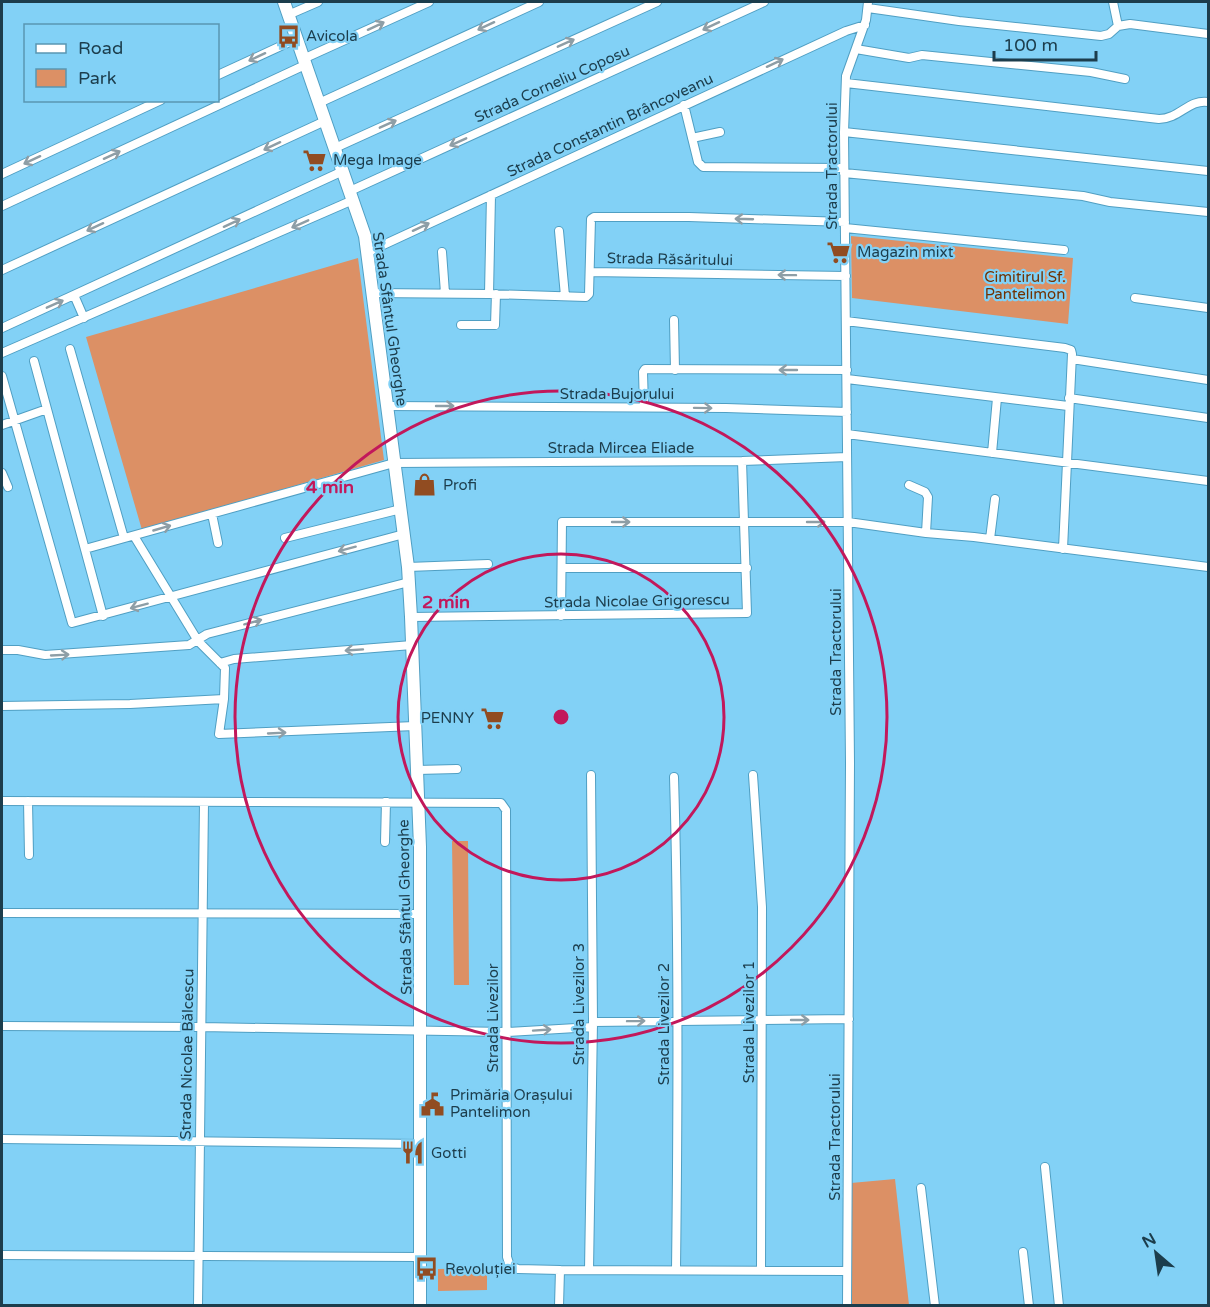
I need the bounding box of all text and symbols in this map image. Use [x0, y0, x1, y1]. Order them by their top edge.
one-way arrow [366, 20, 384, 31]
one-way arrow [477, 21, 495, 32]
one-way arrow [703, 21, 721, 32]
bus stop icon: Avicola [275, 23, 301, 49]
legend [24, 24, 219, 102]
scale bar [994, 24, 1096, 62]
place label: Avicola [306, 27, 358, 45]
text: 100 m [1003, 34, 1058, 56]
text: Road [78, 37, 123, 59]
one-way arrow [556, 37, 574, 48]
street label: Strada Corneliu Coposu [472, 42, 632, 126]
one-way arrow [248, 52, 266, 63]
one-way arrow [766, 56, 784, 68]
text: Park [78, 67, 117, 89]
street label: Strada Constantin Brâncoveanu [504, 69, 716, 181]
street label: Strada Tractorului [823, 102, 841, 230]
one-way arrow [378, 117, 396, 129]
one-way arrow [449, 136, 467, 148]
one-way arrow [264, 140, 282, 152]
supermarket icon: Mega Image [302, 147, 328, 173]
one-way arrow [102, 148, 120, 160]
place label: Mega Image [333, 151, 422, 169]
one-way arrow [23, 154, 41, 166]
one-way arrow [735, 213, 755, 224]
one-way arrow [223, 216, 241, 228]
one-way arrow [291, 219, 309, 230]
one-way arrow [86, 221, 104, 233]
one-way arrow [411, 221, 429, 233]
street label: Strada Sfântul Gheorghe [369, 231, 411, 407]
supermarket icon: Magazin mixt [826, 239, 852, 265]
place label: Magazin mixt [857, 243, 954, 261]
street label: Strada Răsăritului [607, 249, 733, 269]
park label: Cimitirul Sf. Pantelimon [984, 268, 1066, 303]
one-way arrow [778, 269, 798, 280]
one-way arrow [45, 297, 63, 309]
one-way arrow [779, 364, 799, 376]
street label: Strada Bujorului [560, 385, 674, 403]
one-way arrow [435, 400, 455, 412]
one-way arrow [693, 402, 713, 414]
street label: Strada Mircea Eliade [548, 439, 694, 457]
shop icon: Profi [412, 472, 438, 498]
text: 4 min [306, 476, 354, 498]
place label: Profi [443, 476, 477, 494]
one-way arrow [610, 516, 630, 528]
one-way arrow [805, 516, 825, 528]
one-way arrow [152, 522, 171, 533]
one-way arrow [338, 544, 357, 555]
street label: Strada Tractorului [827, 588, 845, 716]
street label: Strada Nicolae Grigorescu [544, 590, 730, 612]
text: 2 min [422, 591, 470, 613]
one-way arrow [130, 600, 149, 612]
one-way arrow [243, 616, 262, 628]
one-way arrow [344, 644, 364, 655]
one-way arrow [49, 649, 69, 660]
supermarket icon: PENNY [479, 705, 505, 731]
centre of rings [551, 707, 571, 727]
place label: PENNY [421, 709, 474, 727]
one-way arrow [267, 727, 287, 738]
street label: Strada Sfântul Gheorghe [394, 819, 416, 995]
street label: Strada Livezilor 3 [570, 943, 588, 1065]
street label: Strada Livezilor 1 [740, 961, 758, 1083]
street label: Strada Livezilor [484, 963, 502, 1073]
street label: Strada Livezilor 2 [655, 963, 673, 1085]
street label: Strada Nicolae Bălcescu [177, 968, 197, 1140]
one-way arrow [789, 1014, 809, 1025]
one-way arrow [625, 1015, 645, 1027]
one-way arrow [532, 1024, 552, 1035]
street label: Strada Tractorului [826, 1073, 844, 1201]
place label: Primăria Orașului Pantelimon [450, 1086, 573, 1121]
public building icon: Primăria Orașului Pantelimon [419, 1091, 445, 1117]
restaurant icon: Gotti [400, 1140, 426, 1166]
place label: Gotti [431, 1144, 467, 1162]
north arrow [1126, 1223, 1186, 1283]
text: N [1139, 1229, 1160, 1253]
bus stop icon: Revoluției [414, 1256, 440, 1282]
place label: Revoluției [445, 1260, 516, 1278]

